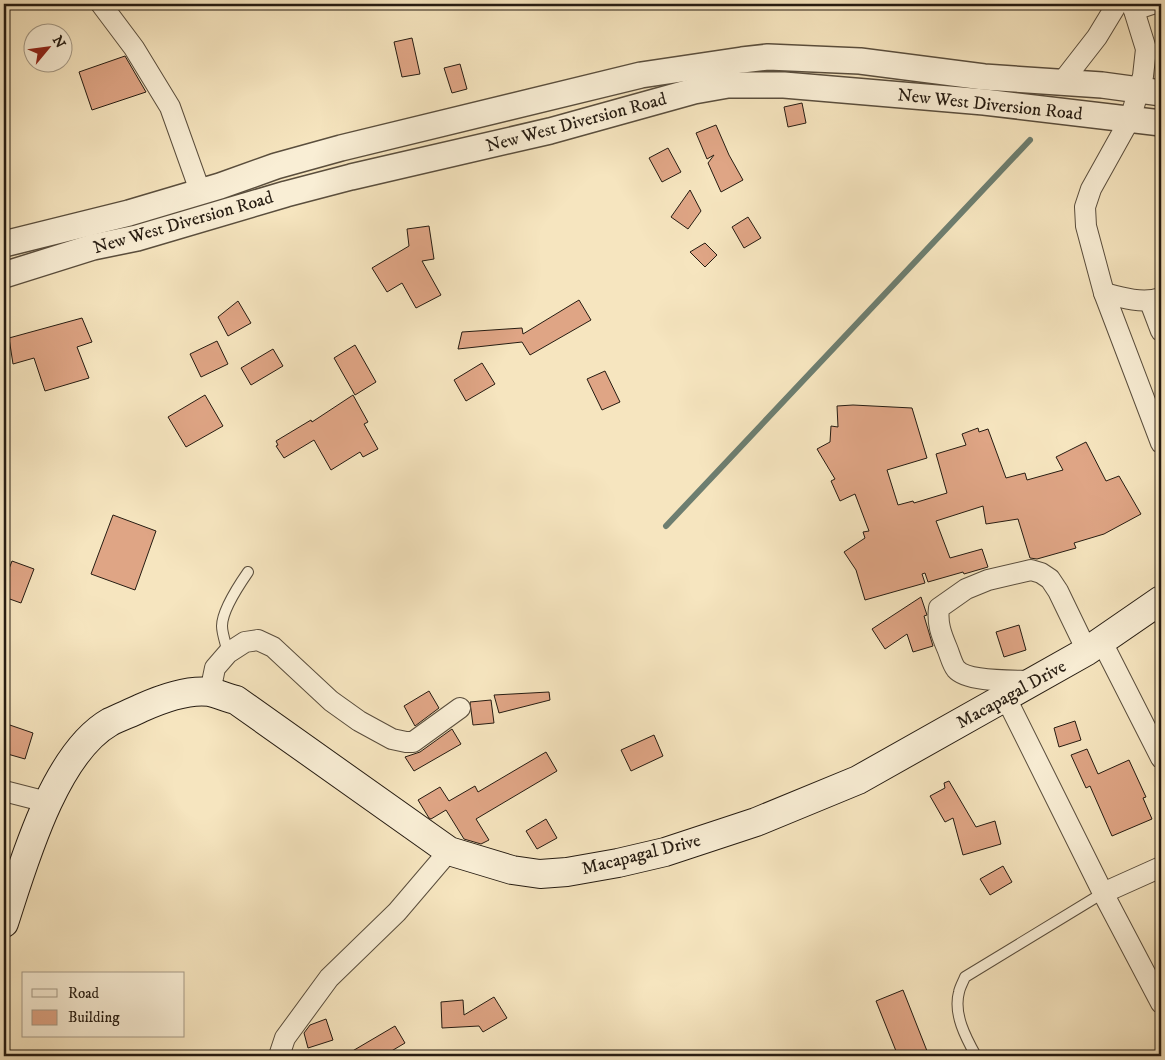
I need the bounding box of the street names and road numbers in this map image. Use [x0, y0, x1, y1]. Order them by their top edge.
street label: New West Diversion Road [896, 84, 1084, 126]
street label: New West Diversion Road [484, 88, 669, 158]
street label: New West Diversion Road [91, 187, 276, 259]
street label: Macapagal Drive [953, 656, 1070, 734]
street label: Macapagal Drive [579, 830, 703, 880]

